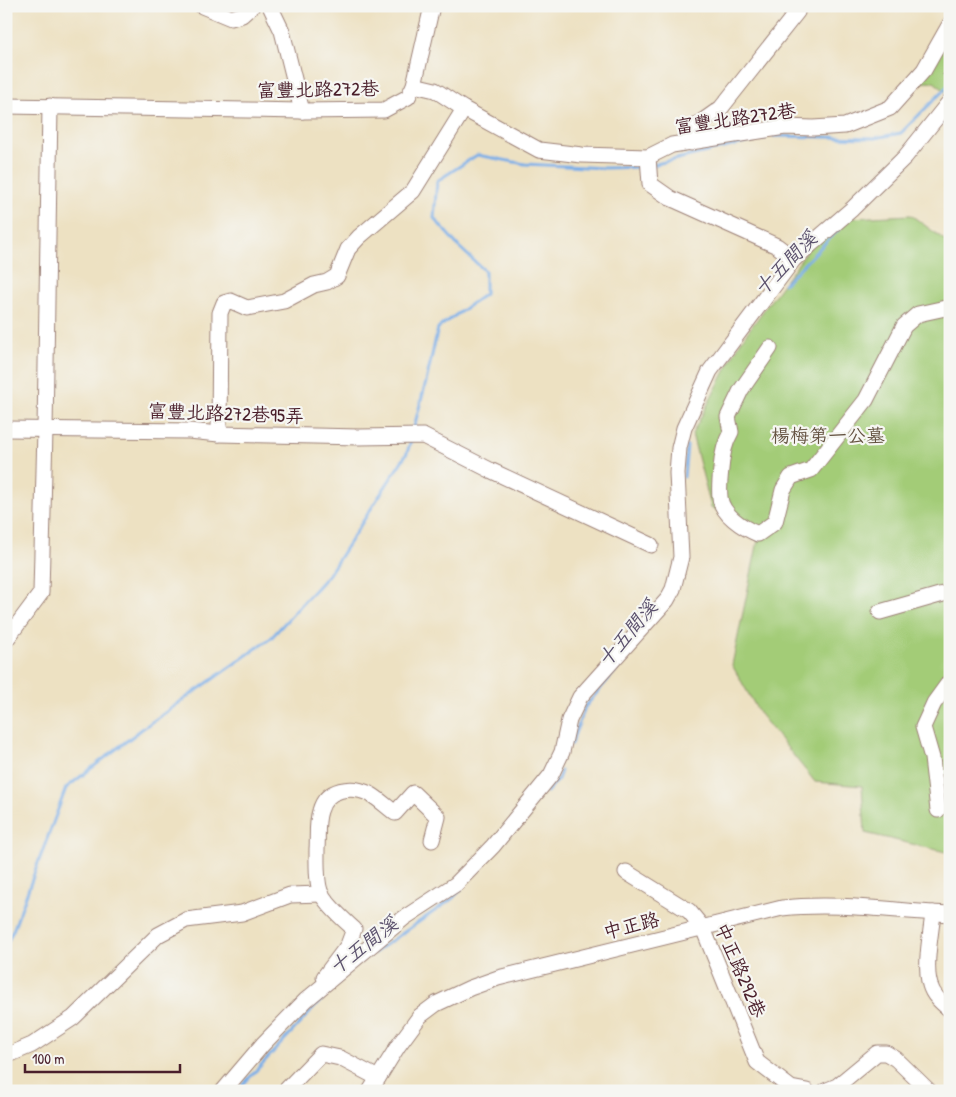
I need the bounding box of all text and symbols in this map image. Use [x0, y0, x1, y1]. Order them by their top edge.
street label: 富豐北路272巷 [257, 75, 379, 103]
street label: 富豐北路272巷 [673, 97, 797, 139]
water label: 十五間溪 [748, 224, 823, 301]
street label: 富豐北路272巷95弄 [147, 397, 305, 429]
park label: 楊梅第一公墓 [771, 422, 885, 448]
water label: 十五間溪 [591, 593, 664, 672]
street label: 中正路 [600, 905, 662, 945]
water label: 十五間溪 [323, 909, 404, 980]
street label: 中正路292巷 [709, 919, 773, 1021]
scale bar [25, 1042, 180, 1074]
text: 100 m [32, 1048, 65, 1069]

